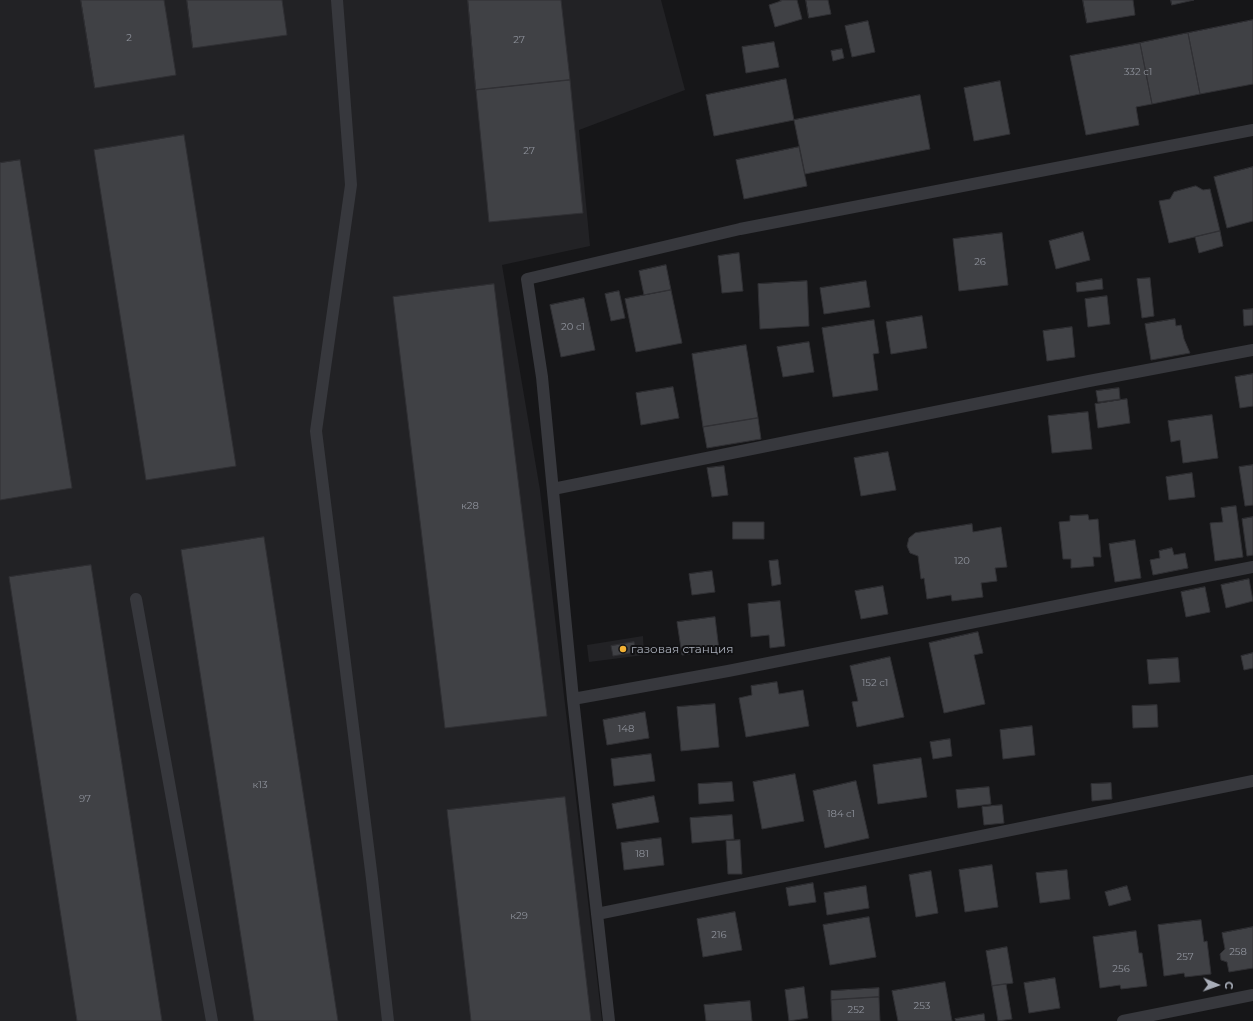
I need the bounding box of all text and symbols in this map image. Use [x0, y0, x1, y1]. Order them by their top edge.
house number: 2 [126, 32, 132, 44]
house number: 27 [513, 34, 525, 46]
house number: 332 с1 [1124, 66, 1152, 78]
house number: 27 [523, 145, 535, 157]
house number: 26 [974, 256, 986, 268]
house number: 20 с1 [561, 321, 585, 333]
house number: к28 [461, 500, 479, 512]
house number: 120 [954, 555, 970, 567]
place label: газовая станция [631, 642, 734, 656]
marker: газовая станция [618, 644, 628, 654]
house number: 152 с1 [862, 677, 888, 689]
house number: 148 [618, 723, 634, 735]
house number: к13 [252, 779, 268, 791]
house number: 97 [79, 793, 91, 805]
house number: 184 с1 [827, 808, 855, 820]
house number: 181 [635, 848, 649, 860]
house number: к29 [510, 910, 528, 922]
house number: 216 [711, 929, 727, 941]
house number: 258 [1229, 946, 1247, 958]
house number: 257 [1176, 951, 1194, 963]
house number: 256 [1112, 963, 1130, 975]
north arrow [1197, 965, 1237, 1005]
text: С [1222, 981, 1236, 990]
house number: 253 [914, 1000, 930, 1012]
house number: 252 [848, 1004, 864, 1016]

